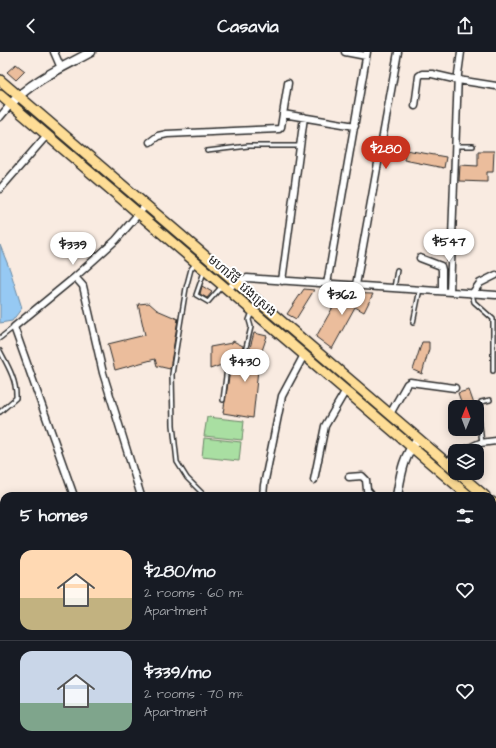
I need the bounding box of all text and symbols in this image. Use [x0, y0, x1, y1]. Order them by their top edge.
text: Casavia [217, 14, 279, 39]
icon: back [20, 15, 42, 37]
icon: share [454, 15, 476, 37]
pin: $280 [362, 136, 410, 170]
text: $280 [370, 140, 402, 158]
pin: $547 [425, 229, 473, 263]
pin: $339 [49, 232, 97, 266]
text: $547 [432, 233, 466, 251]
text: $339 [59, 236, 87, 254]
street label: មហាវិថី វេងស្រេង [204, 251, 281, 321]
pin: $362 [318, 282, 366, 316]
text: $362 [327, 286, 357, 304]
pin: $430 [221, 349, 269, 383]
text: $430 [230, 353, 260, 371]
north arrow [448, 400, 484, 436]
map controls [448, 400, 484, 480]
button: layers [448, 444, 484, 480]
text: 5 homes [20, 504, 88, 528]
icon: filters [454, 505, 476, 527]
text: $280/mo [144, 560, 215, 584]
icon: home [52, 566, 100, 614]
icon: heart [454, 579, 476, 601]
text: 2 rooms · 60 m² [144, 584, 244, 602]
text: Apartment [144, 602, 208, 620]
text: $339/mo [144, 661, 211, 685]
icon: home [52, 667, 100, 715]
icon: heart [454, 680, 476, 702]
text: 2 rooms · 70 m² [144, 685, 244, 703]
text: Apartment [144, 703, 208, 721]

